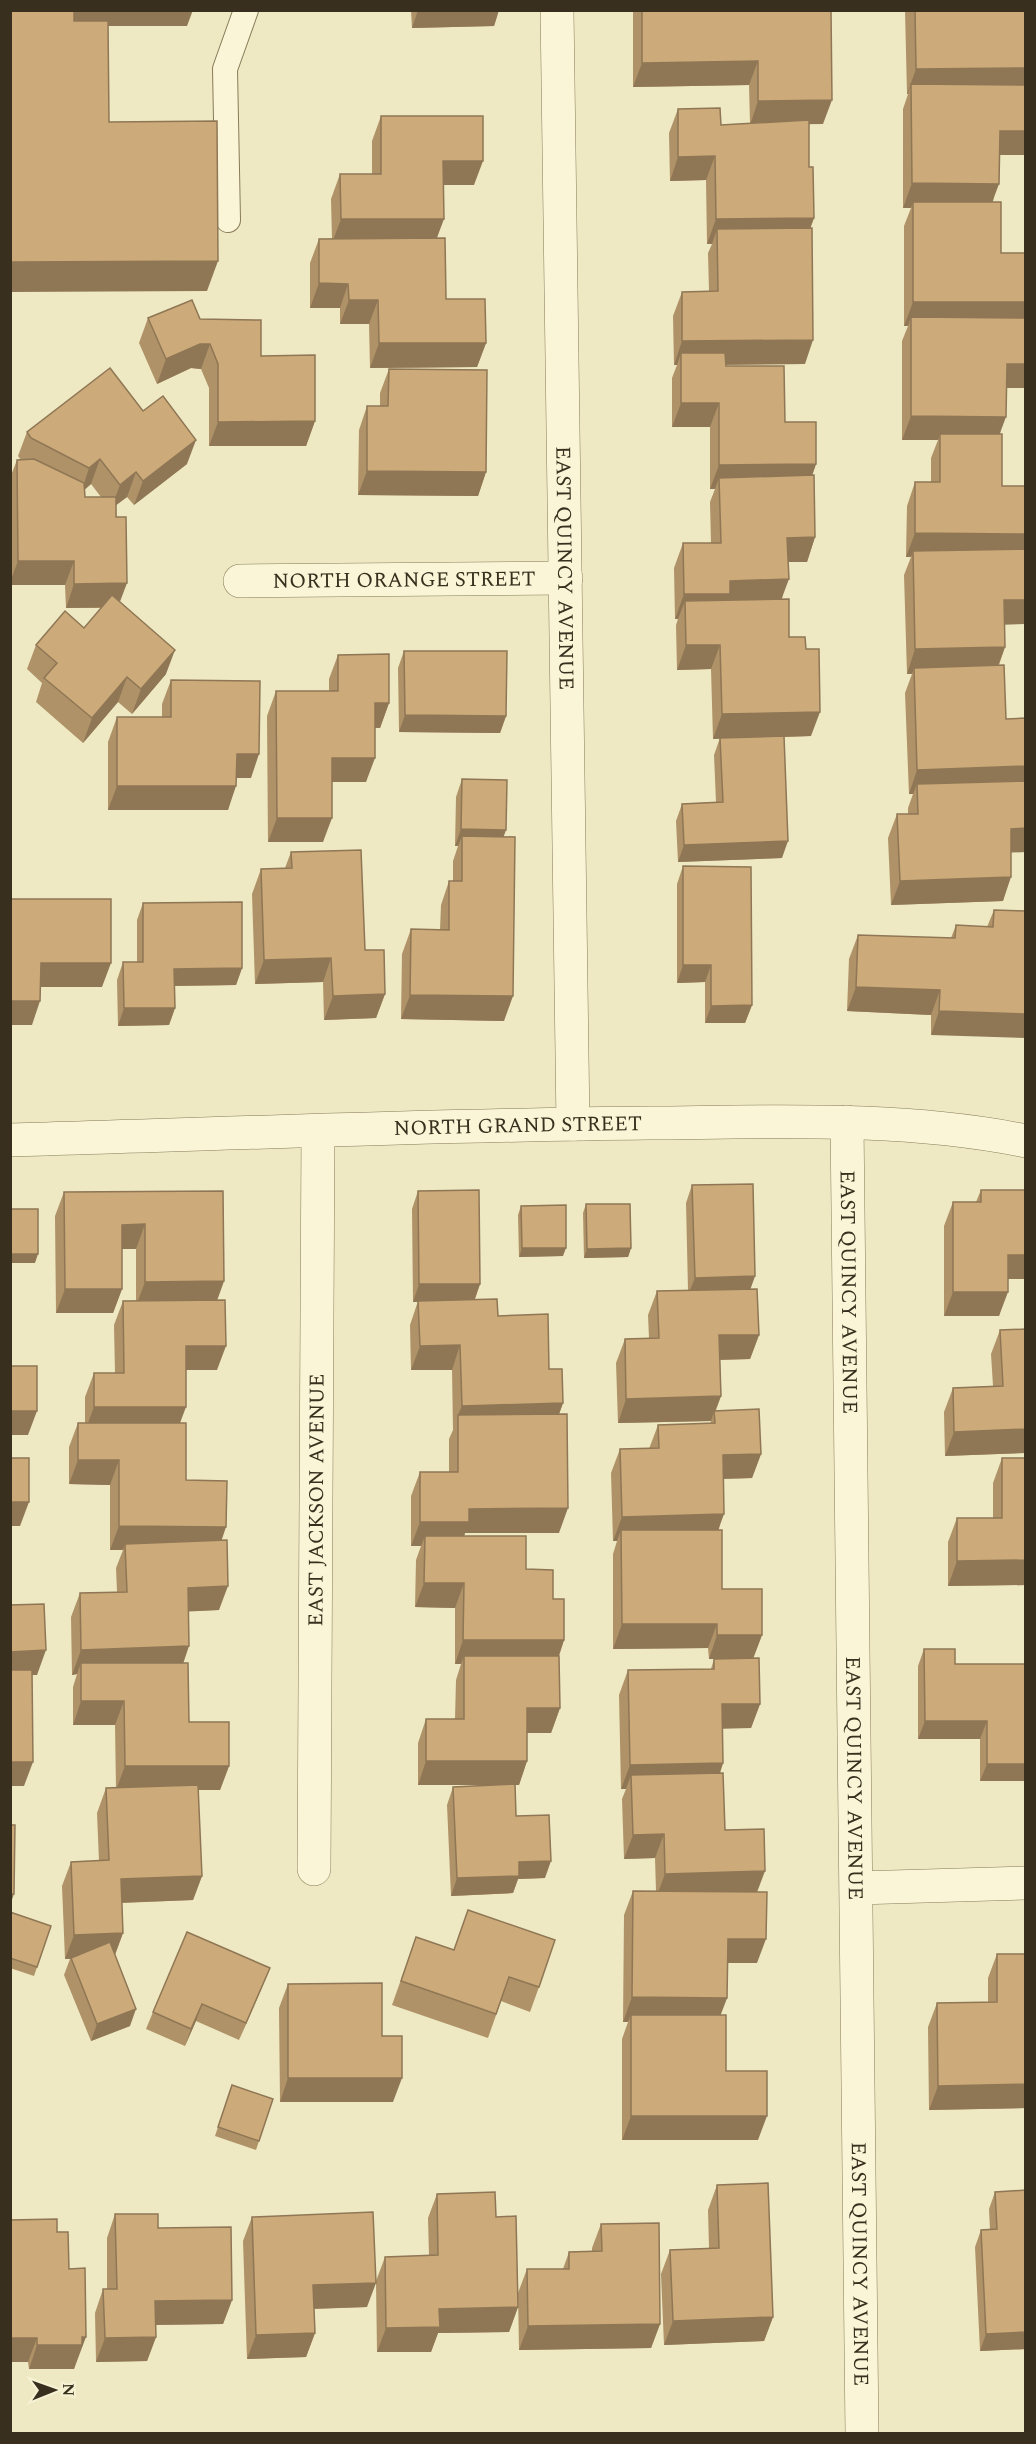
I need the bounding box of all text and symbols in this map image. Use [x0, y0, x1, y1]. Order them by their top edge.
street label: EAST QUINCY AVENUE [546, 446, 582, 690]
street label: NORTH ORANGE STREET [272, 563, 536, 598]
street label: NORTH GRAND STREET [393, 1108, 642, 1145]
street label: EAST QUINCY AVENUE [831, 1170, 865, 1414]
street label: EAST JACKSON AVENUE [300, 1373, 334, 1627]
street label: EAST QUINCY AVENUE [836, 1656, 871, 1900]
street label: EAST QUINCY AVENUE [842, 2142, 876, 2386]
north arrow [24, 2360, 84, 2420]
text: N [56, 2383, 80, 2396]

